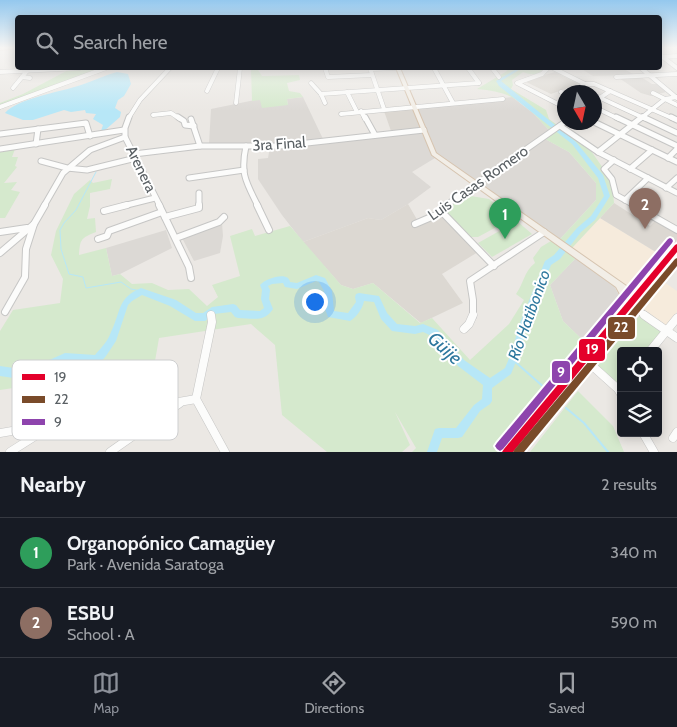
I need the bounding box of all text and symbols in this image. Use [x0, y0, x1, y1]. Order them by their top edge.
search box [15, 15, 662, 70]
icon: search [33, 29, 61, 57]
text: Search here [73, 31, 167, 54]
north arrow [557, 85, 602, 130]
street label: 3ra Final [252, 133, 307, 155]
street label: Luis Casas Romero [424, 142, 532, 224]
street label: Arenera [122, 143, 160, 196]
pin: 2 [629, 188, 661, 229]
pin: 1 [489, 198, 521, 239]
water label: Río Hatibonico [504, 267, 554, 363]
your location [302, 289, 328, 315]
line badge: 22 [607, 316, 636, 340]
text: 22 [614, 318, 628, 336]
water label: Güije [423, 327, 467, 369]
line badge: 19 [578, 338, 606, 362]
text: 19 [585, 340, 599, 358]
map controls [617, 347, 662, 437]
button: locate [617, 347, 662, 392]
legend [12, 360, 178, 440]
line badge: 9 [551, 360, 571, 384]
text: 9 [557, 363, 565, 381]
text: 19 [54, 368, 67, 386]
text: 22 [54, 390, 69, 408]
button: layers [617, 392, 662, 437]
text: 9 [54, 413, 62, 431]
text: Nearby [20, 472, 86, 497]
text: 2 results [601, 475, 657, 494]
text: Organopónico Camagüey [67, 532, 275, 555]
text: 1 [33, 543, 39, 562]
text: 340 m [610, 543, 657, 562]
text: Park · Avenida Saratoga [67, 555, 224, 574]
text: ESBU [67, 602, 114, 625]
text: 2 [32, 613, 40, 632]
text: 590 m [610, 613, 657, 632]
text: School · A [67, 625, 135, 644]
tab: Map [92, 669, 120, 717]
tab: Directions [304, 669, 364, 717]
tab: Saved [548, 669, 585, 717]

